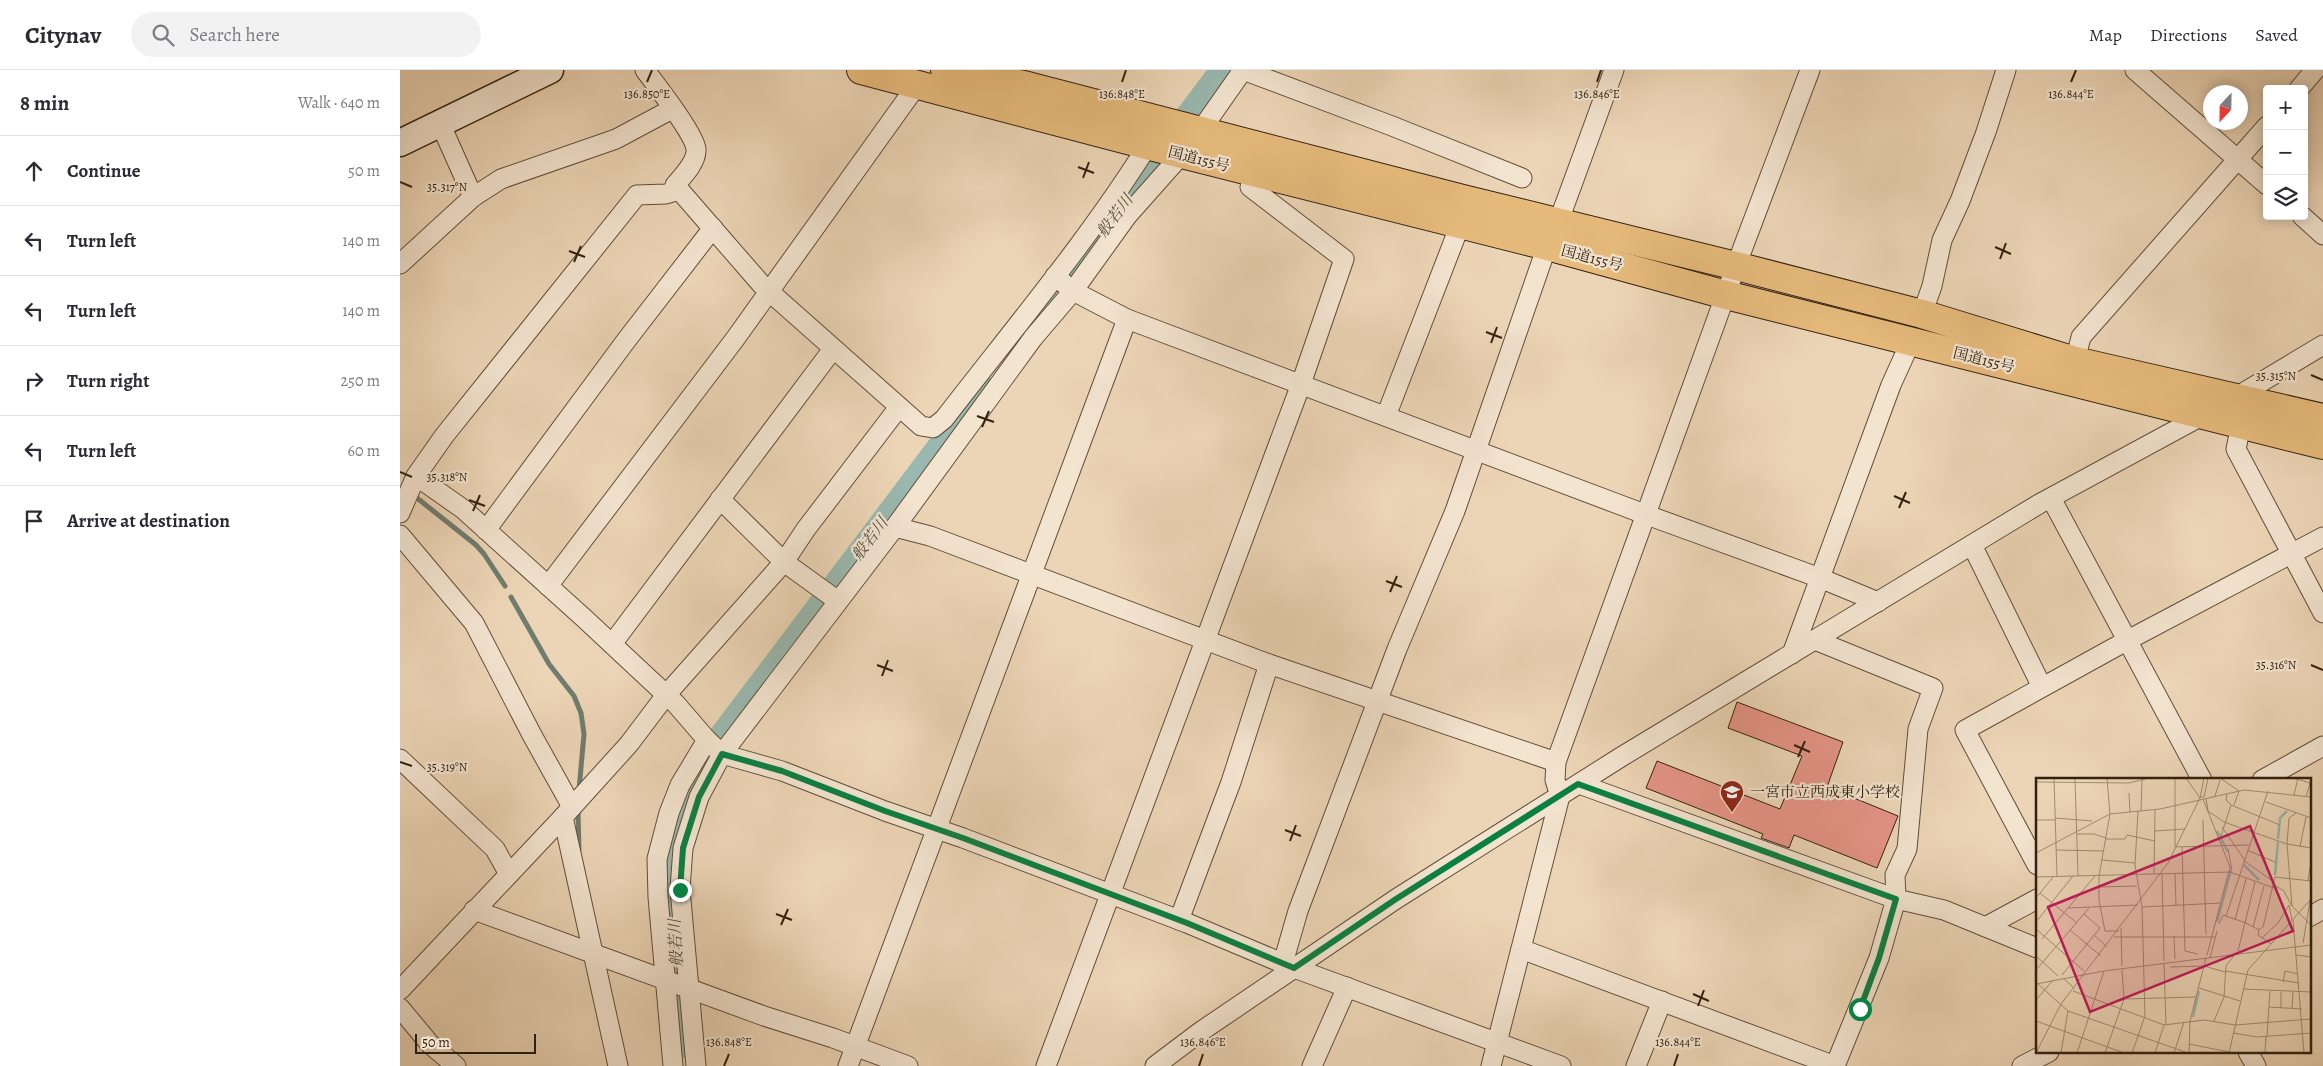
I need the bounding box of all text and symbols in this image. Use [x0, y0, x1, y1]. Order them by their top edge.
search box [131, 12, 481, 57]
text: Citynav [25, 19, 101, 51]
icon: search [149, 21, 177, 49]
text: Search here [189, 22, 280, 48]
text: Map [2089, 23, 2122, 47]
text: Directions [2150, 23, 2227, 47]
text: Saved [2255, 23, 2298, 47]
north arrow [2203, 85, 2248, 130]
map controls [2263, 85, 2308, 220]
button: + [2263, 85, 2308, 130]
text: 136.850°E [624, 86, 670, 102]
text: 136.848°E [1099, 86, 1145, 102]
text: 136.846°E [1574, 86, 1620, 102]
text: 136.844°E [2048, 86, 2094, 102]
text: 8 min [20, 89, 69, 117]
text: Walk · 640 m [298, 92, 380, 114]
button: − [2263, 130, 2308, 175]
street label: 国道155号 [1166, 142, 1232, 176]
icon: ahead [20, 157, 48, 185]
text: Continue [67, 158, 141, 184]
text: 50 m [348, 160, 380, 182]
button: layers [2263, 175, 2308, 220]
text: 35.317°N [427, 179, 467, 195]
water label: 般若川 [1092, 189, 1139, 242]
icon: left [20, 227, 48, 255]
text: Turn left [67, 228, 136, 254]
text: 140 m [342, 230, 380, 252]
street label: 国道155号 [1559, 240, 1625, 276]
icon: left [20, 297, 48, 325]
text: Turn left [67, 298, 136, 324]
text: 140 m [342, 300, 380, 322]
street label: 国道155号 [1951, 343, 2017, 377]
icon: right [20, 367, 48, 395]
text: Turn right [67, 368, 149, 394]
text: 35.315°N [2256, 368, 2297, 384]
text: 250 m [341, 370, 380, 392]
icon: left [20, 437, 48, 465]
text: Turn left [67, 438, 136, 464]
text: 60 m [348, 440, 380, 462]
text: 35.318°N [427, 469, 468, 485]
icon: arrive [20, 507, 48, 535]
text: Arrive at destination [67, 508, 230, 534]
water label: 般若川 [847, 512, 894, 565]
text: 35.316°N [2256, 657, 2297, 673]
text: 35.319°N [427, 759, 468, 775]
inset map [2036, 778, 2310, 1054]
school or university icon: 一宮市立西成東小学校 [1719, 779, 1745, 813]
place label: 一宮市立西成東小学校 [1750, 782, 1900, 802]
route end [669, 879, 692, 902]
water label: 般若川 [664, 916, 688, 968]
route start [1849, 998, 1872, 1021]
scale bar [415, 1031, 536, 1054]
text: 50 m [422, 1033, 450, 1052]
text: 136.848°E [706, 1034, 752, 1050]
text: 136.846°E [1180, 1034, 1226, 1050]
text: 136.844°E [1655, 1034, 1701, 1050]

